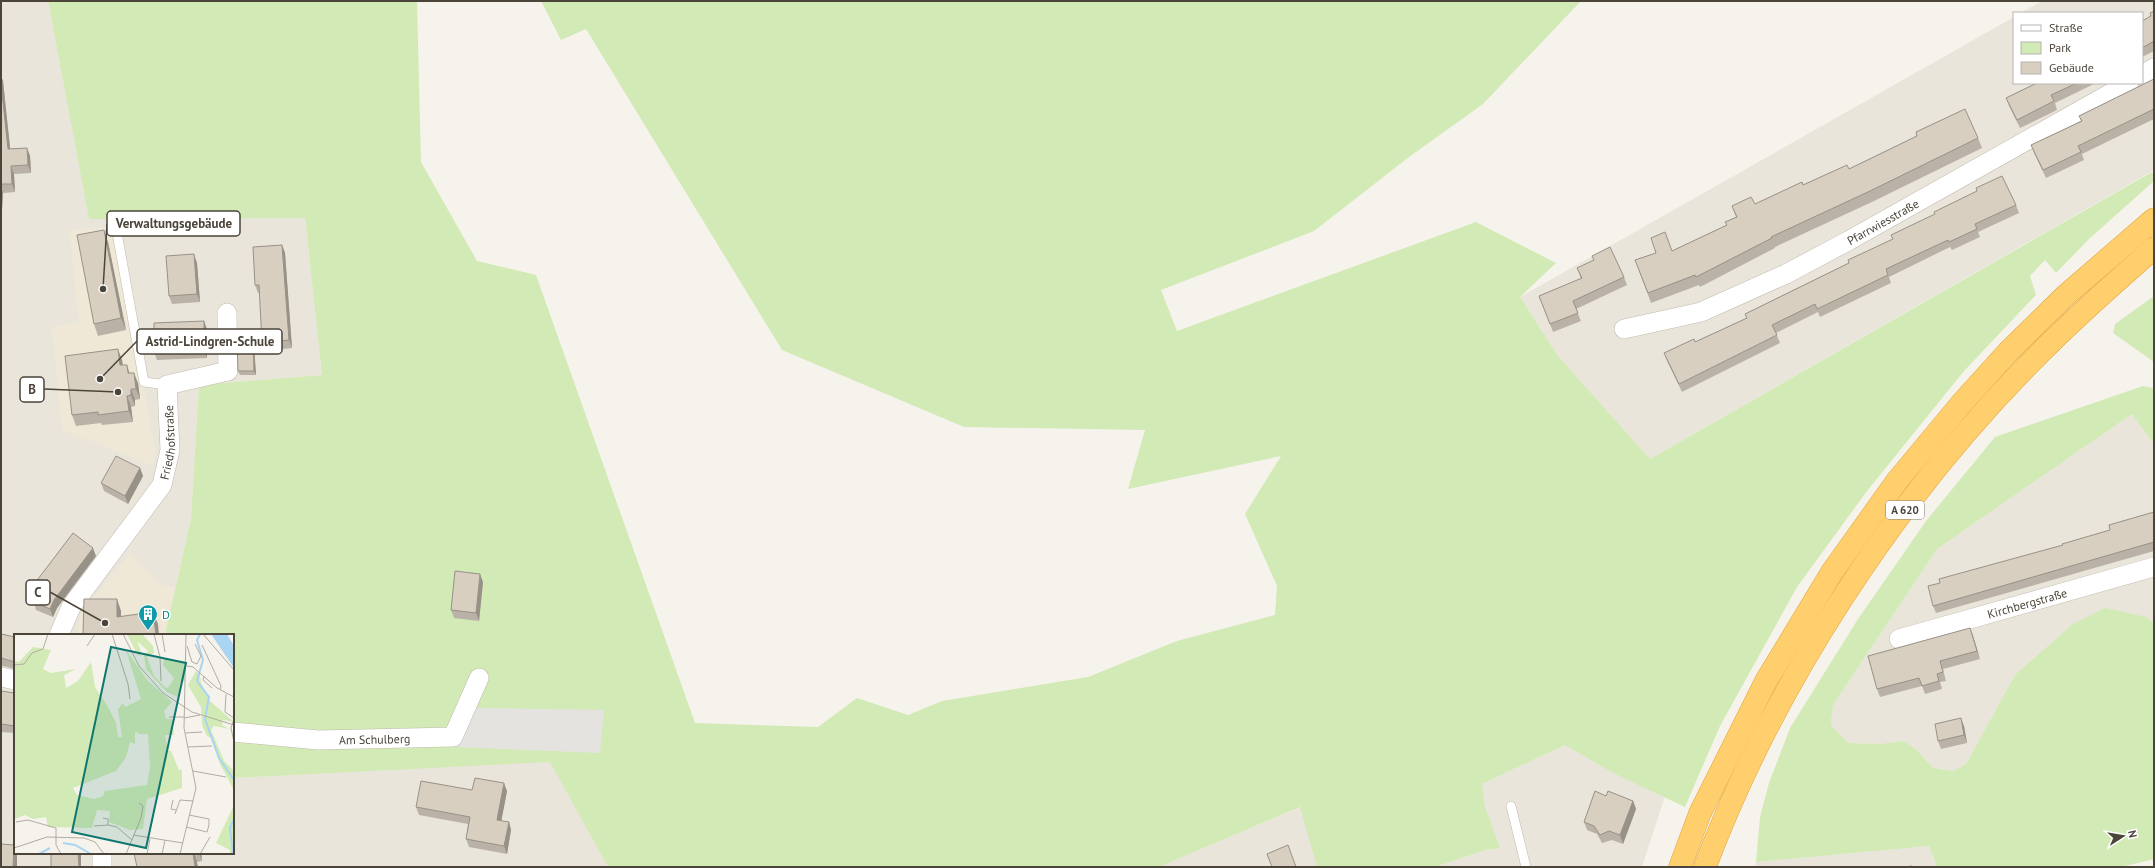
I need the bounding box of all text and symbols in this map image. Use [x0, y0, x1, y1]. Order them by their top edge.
legend [2013, 12, 2143, 84]
text: Straße [2049, 20, 2083, 35]
text: Park [2049, 40, 2071, 55]
text: Gebäude [2049, 60, 2094, 75]
street label: Pfarrwiesstraße [1844, 195, 1921, 248]
callout: Verwaltungsgebäude [107, 211, 240, 236]
text: Verwaltungsgebäude [115, 215, 233, 232]
callout: Astrid-Lindgren-Schule [137, 329, 282, 354]
text: Astrid-Lindgren-Schule [146, 333, 275, 350]
callout: B [20, 377, 44, 402]
text: B [28, 381, 36, 398]
street label: Friedhofstraße [156, 405, 178, 481]
road number: A 620 [1886, 501, 1924, 519]
callout: C [26, 580, 50, 605]
text: C [34, 584, 42, 601]
street label: Kirchbergstraße [1985, 584, 2069, 621]
building icon: D [137, 603, 159, 631]
place label: D [162, 607, 170, 622]
inset map [14, 634, 234, 854]
street label: Am Schulberg [339, 730, 411, 747]
north arrow [2103, 816, 2143, 856]
text: N [2125, 829, 2140, 839]

